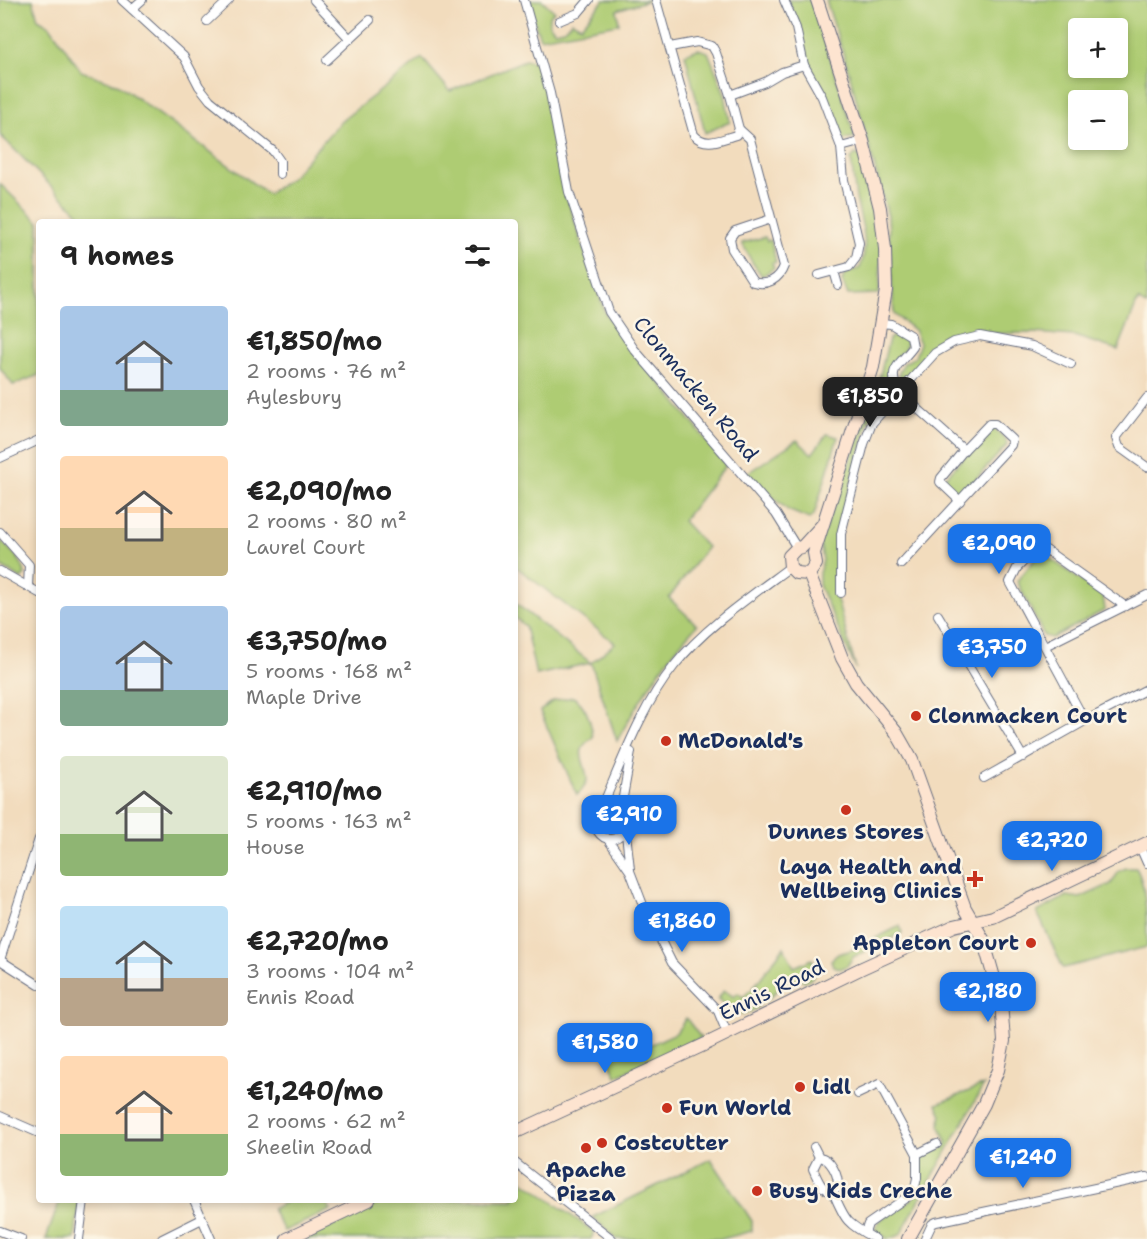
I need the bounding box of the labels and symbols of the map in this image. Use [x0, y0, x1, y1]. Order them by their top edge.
street label: Clonmacken Road [627, 311, 765, 467]
pin: €1,850 [821, 377, 919, 428]
pin: €2,090 [950, 524, 1048, 575]
pin: €3,750 [943, 628, 1041, 679]
place label: Clonmacken Court [928, 702, 1127, 730]
marker: Clonmacken Court [909, 709, 923, 723]
place label: McDonald's [678, 727, 803, 755]
marker: McDonald's [659, 734, 673, 748]
pin: €2,910 [580, 795, 678, 846]
marker: Dunnes Stores [839, 803, 853, 817]
place label: Dunnes Stores [768, 818, 924, 846]
pin: €2,720 [1003, 821, 1101, 872]
place label: Laya Health and Wellbeing Clinics [780, 853, 962, 905]
marker: Laya Health and Wellbeing Clinics [966, 870, 984, 888]
pin: €1,860 [633, 902, 731, 953]
place label: Appleton Court [852, 929, 1019, 957]
marker: Appleton Court [1024, 936, 1038, 950]
street label: Ennis Road [715, 952, 829, 1028]
pin: €2,180 [939, 972, 1037, 1023]
pin: €1,580 [556, 1023, 654, 1074]
place label: Lidl [812, 1073, 851, 1101]
marker: Lidl [793, 1080, 807, 1094]
place label: Fun World [679, 1094, 791, 1122]
marker: Fun World [660, 1101, 674, 1115]
place label: Costcutter [614, 1129, 729, 1157]
marker: Costcutter [595, 1136, 609, 1150]
pin: €1,240 [974, 1138, 1072, 1189]
marker: Apache Pizza [579, 1141, 593, 1155]
place label: Apache Pizza [546, 1156, 626, 1208]
place label: Busy Kids Creche [769, 1177, 952, 1205]
marker: Busy Kids Creche [750, 1184, 764, 1198]

